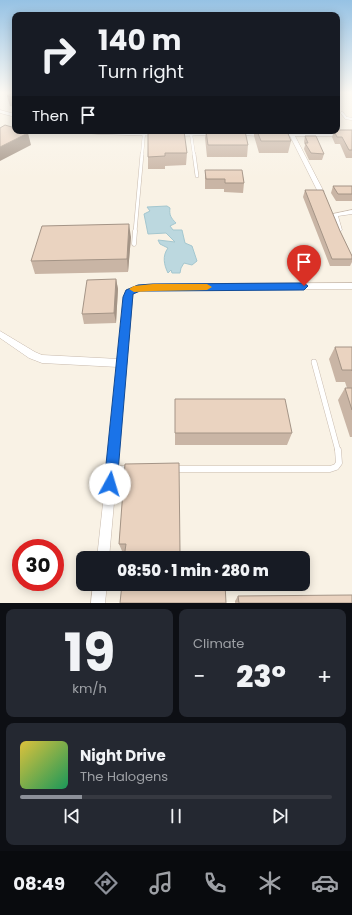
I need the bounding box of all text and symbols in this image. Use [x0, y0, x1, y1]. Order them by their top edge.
text: 140 m [98, 21, 181, 60]
icon: right [32, 28, 84, 80]
text: Turn right [98, 59, 184, 84]
icon: arrive [77, 104, 99, 126]
text: Then [32, 105, 69, 126]
pin [287, 245, 321, 286]
icon: arrive [293, 251, 315, 273]
position arrow [89, 463, 131, 505]
speed limit sign: 30 [12, 539, 64, 591]
text: 08:50 · 1 min · 280 m [117, 560, 269, 581]
text: 19 [64, 616, 115, 689]
text: Climate [193, 634, 244, 653]
text: 23° [236, 655, 286, 698]
text: − [193, 661, 205, 692]
text: + [317, 661, 332, 692]
text: km/h [72, 679, 107, 698]
text: Night Drive [80, 745, 166, 766]
text: The Halogens [80, 767, 168, 786]
icon: previous [61, 805, 83, 827]
icon: pause [165, 805, 187, 827]
icon: next [269, 805, 291, 827]
icon: directions [92, 869, 120, 897]
icon: music [147, 869, 175, 897]
icon: phone [201, 869, 229, 897]
icon: climate [256, 869, 284, 897]
icon: car [311, 869, 339, 897]
text: 08:49 [13, 871, 65, 896]

